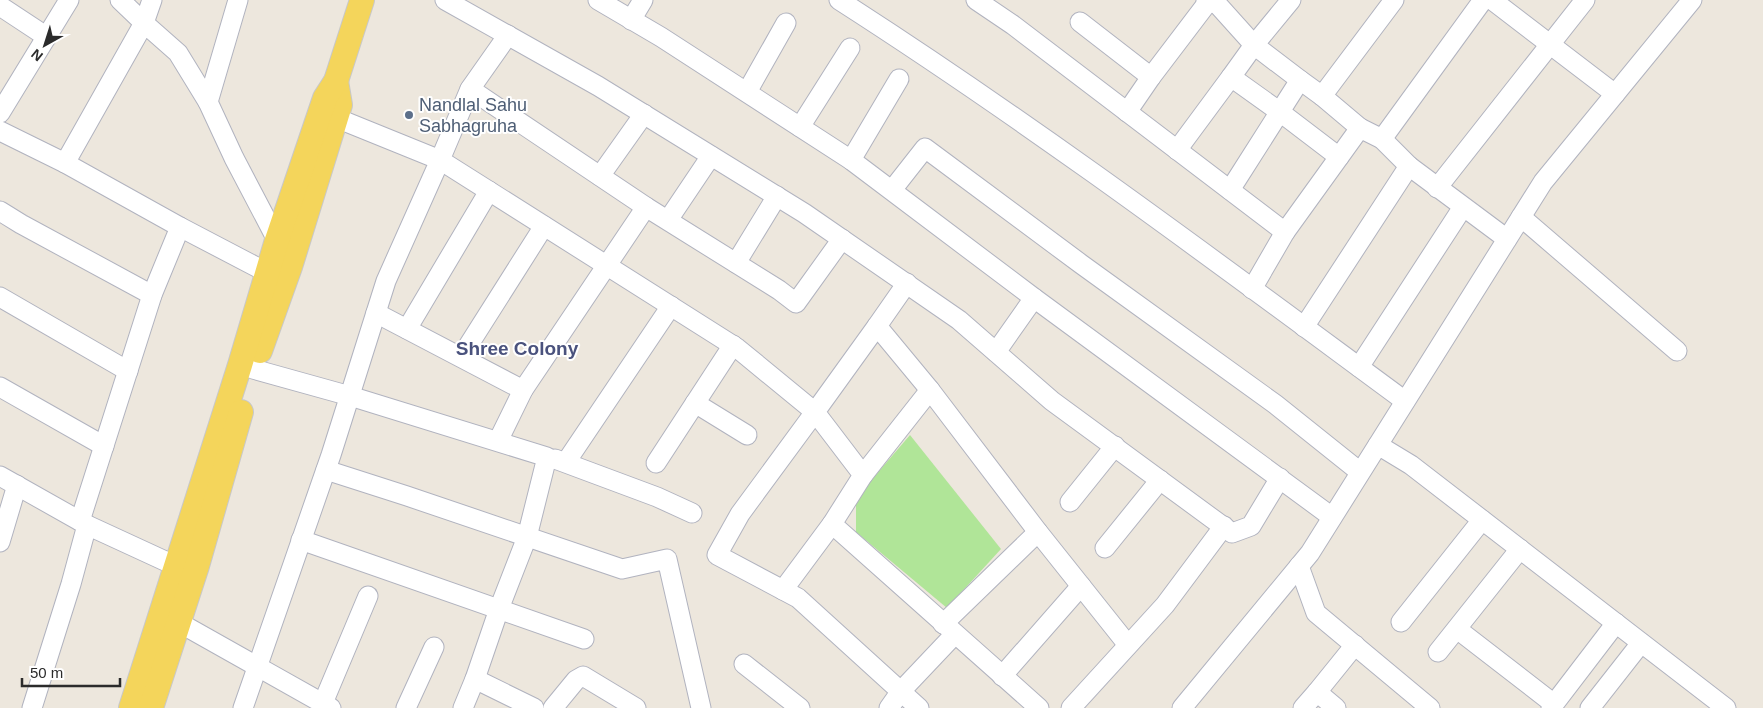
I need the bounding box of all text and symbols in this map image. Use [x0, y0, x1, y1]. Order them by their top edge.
north arrow [20, 20, 70, 70]
text: N [28, 46, 46, 65]
place label: Nandlal Sahu Sabhagruha [419, 95, 527, 136]
marker: Nandlal Sahu Sabhagruha [403, 109, 415, 121]
district label: Shree Colony [456, 338, 579, 359]
scale bar [22, 656, 120, 688]
text: 50 m [30, 664, 63, 681]

